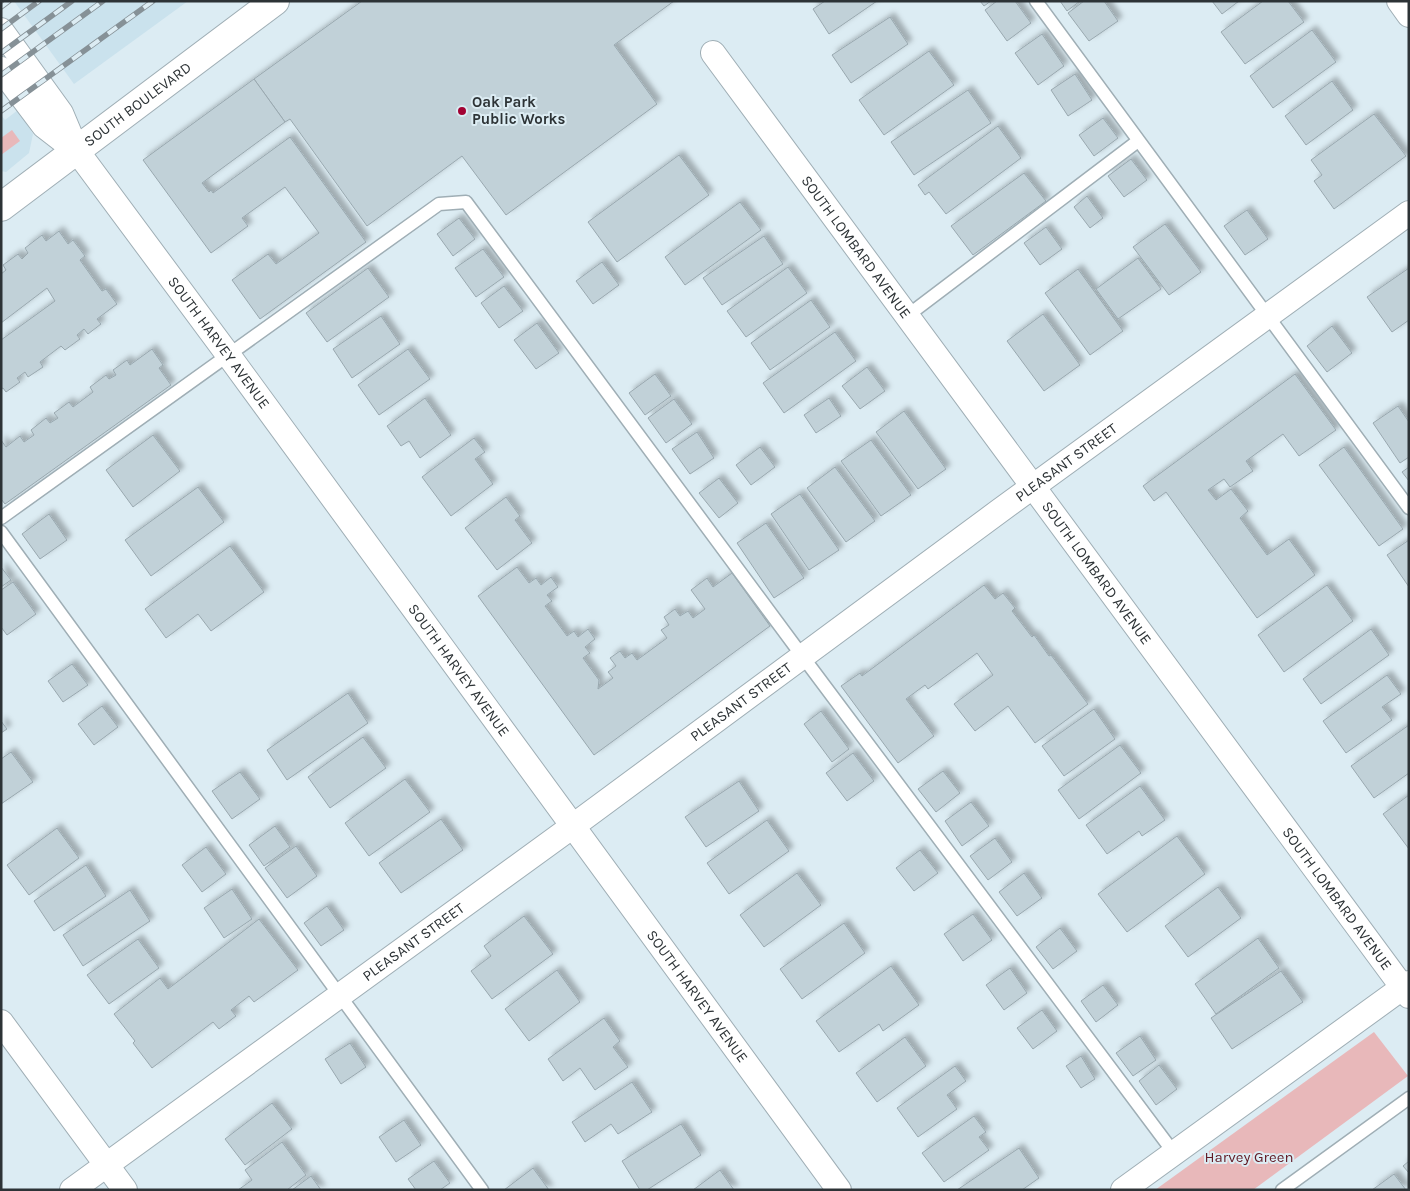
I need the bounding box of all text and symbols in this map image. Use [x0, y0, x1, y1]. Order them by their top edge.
street label: SOUTH BOULEVARD [80, 58, 195, 150]
place label: Oak Park Public Works [472, 93, 565, 128]
marker: Oak Park Public Works [456, 105, 468, 117]
street label: SOUTH LOMBARD AVENUE [797, 172, 915, 322]
street label: SOUTH HARVEY AVENUE [164, 273, 273, 412]
street label: PLEASANT STREET [1012, 419, 1121, 505]
street label: SOUTH LOMBARD AVENUE [1038, 498, 1155, 648]
street label: SOUTH HARVEY AVENUE [404, 600, 513, 740]
street label: PLEASANT STREET [687, 658, 796, 745]
street label: SOUTH LOMBARD AVENUE [1278, 824, 1396, 974]
street label: PLEASANT STREET [359, 899, 468, 985]
street label: SOUTH HARVEY AVENUE [643, 926, 752, 1066]
park label: Harvey Green [1204, 1148, 1294, 1166]

